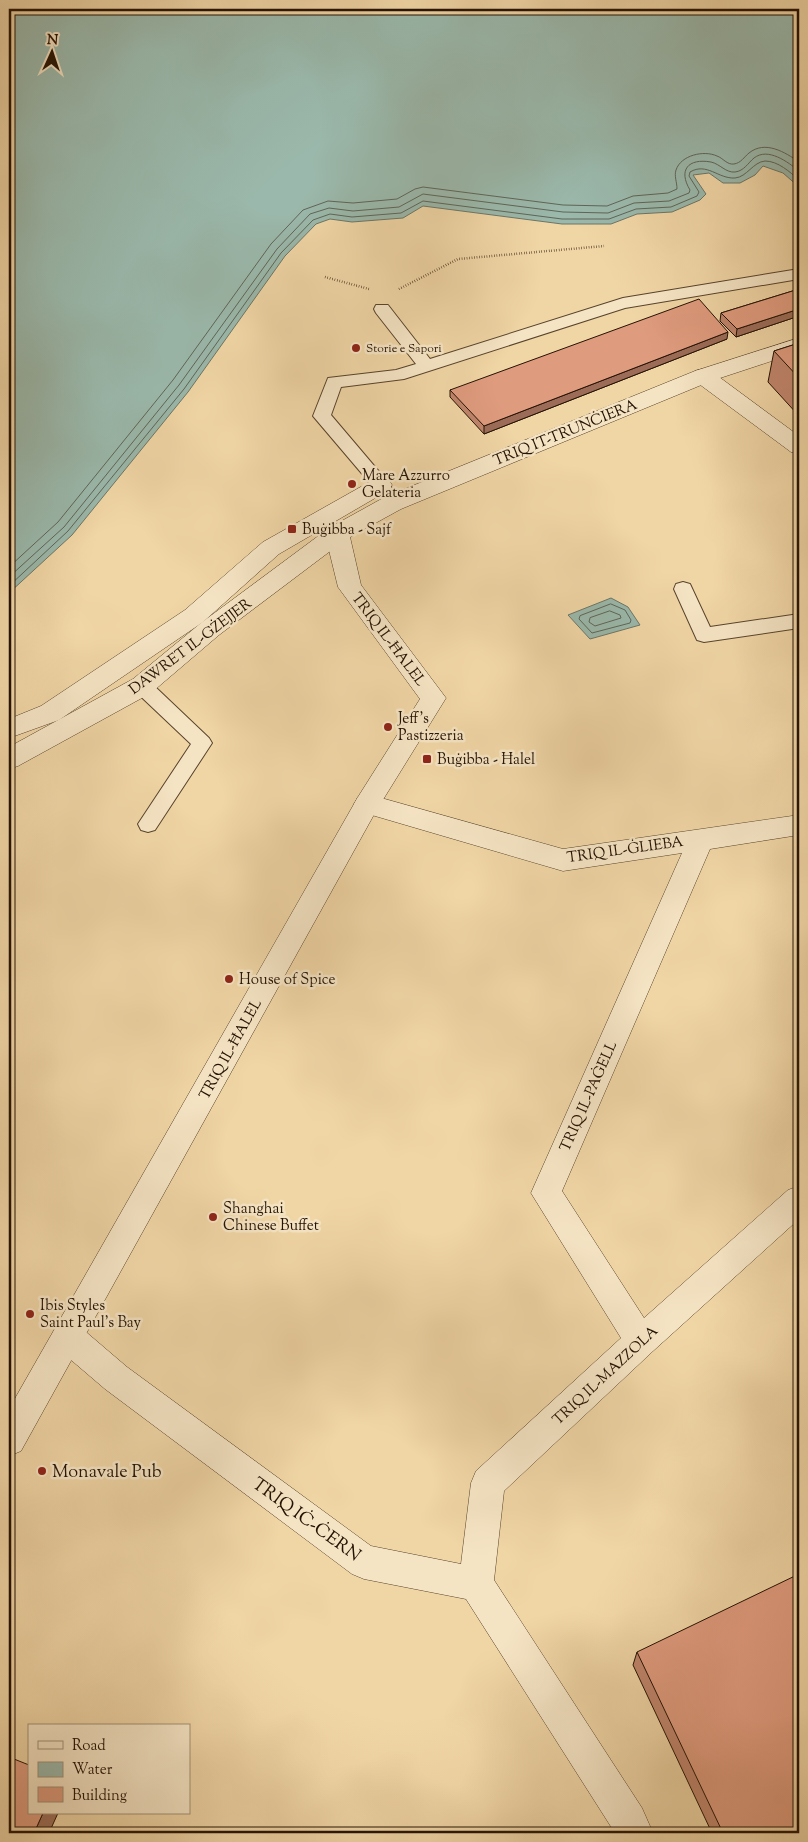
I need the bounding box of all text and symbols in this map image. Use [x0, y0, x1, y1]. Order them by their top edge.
north arrow [28, 28, 78, 78]
text: N [46, 31, 59, 51]
place label: Storie e Sapori [366, 340, 442, 358]
marker: Storie e Sapori [350, 342, 362, 354]
street label: TRIQ IT-TRUNĊIERA [490, 394, 641, 472]
place label: Mare Azzurro Gelateria [362, 466, 450, 504]
marker: Mare Azzurro Gelateria [346, 478, 358, 490]
place label: Buġibba - Sajf [302, 520, 392, 541]
marker: Buġibba - Sajf [286, 523, 298, 535]
street label: TRIQ IL-ĦALEL [346, 589, 430, 691]
street label: DAWRET IL-GŻEJJER [125, 593, 257, 700]
place label: Jeff's Pastizzeria [397, 709, 464, 747]
marker: Jeff's Pastizzeria [382, 721, 394, 733]
place label: Buġibba - Ħalel [437, 750, 535, 771]
marker: Buġibba - Ħalel [421, 753, 433, 765]
street label: TRIQ IL-ĠLIEBA [565, 831, 685, 869]
place label: House of Spice [239, 970, 336, 991]
marker: House of Spice [223, 973, 235, 985]
street label: TRIQ IL-ĦALEL [195, 996, 268, 1104]
street label: TRIQ IL-PAĠELL [555, 1038, 623, 1155]
place label: Shanghai Chinese Buffet [223, 1199, 319, 1237]
marker: Shanghai Chinese Buffet [207, 1211, 219, 1223]
place label: Ibis Styles Saint Paul's Bay [40, 1296, 142, 1334]
marker: Ibis Styles Saint Paul's Bay [24, 1308, 36, 1320]
street label: TRIQ IL-MAZZOLA [548, 1321, 664, 1431]
place label: Monavale Pub [52, 1460, 162, 1486]
marker: Monavale Pub [36, 1465, 48, 1477]
street label: TRIQ IĊ-ĊERN [246, 1471, 366, 1569]
legend [28, 1724, 190, 1814]
text: Road [72, 1736, 106, 1757]
text: Water [72, 1760, 113, 1781]
text: Building [72, 1786, 127, 1807]

